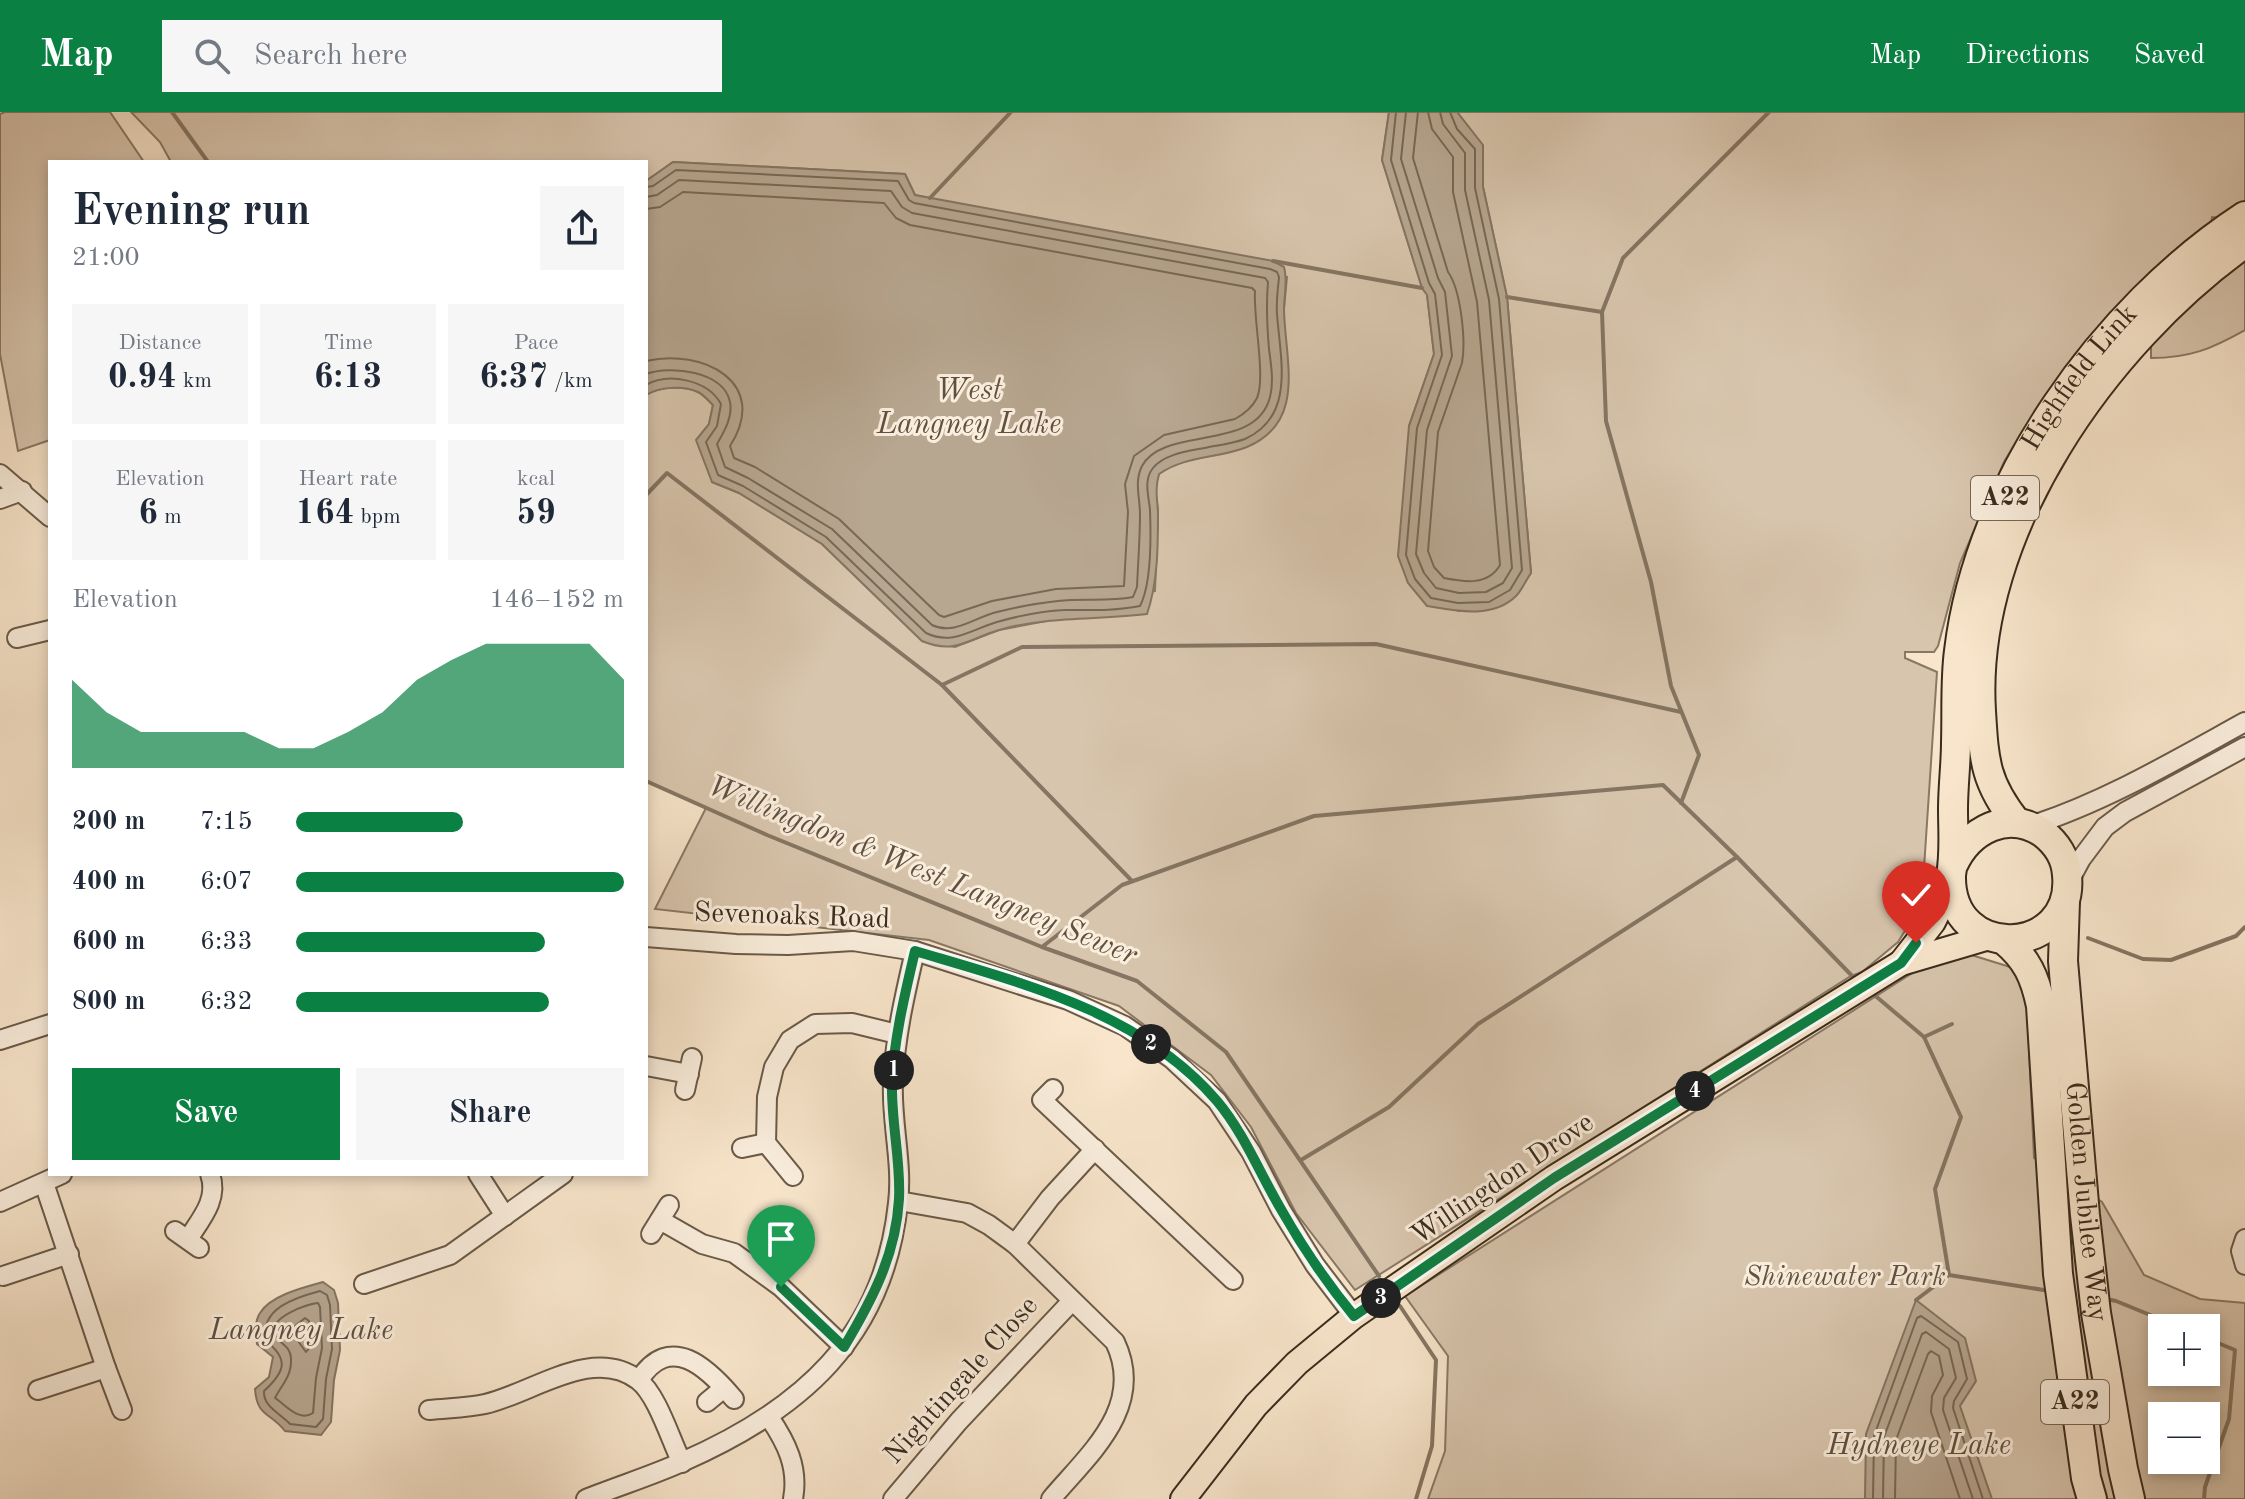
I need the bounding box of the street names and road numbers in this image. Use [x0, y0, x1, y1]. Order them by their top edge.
street label: Highfield Link [2017, 300, 2143, 456]
road number: A22 [1971, 476, 2039, 520]
street label: Sevenoaks Road [693, 900, 891, 934]
street label: Golden Jubilee Way [2060, 1081, 2111, 1324]
street label: Willingdon Drove [1407, 1109, 1599, 1251]
street label: Nightingale Close [880, 1292, 1044, 1470]
road number: A22 [2041, 1380, 2109, 1424]

